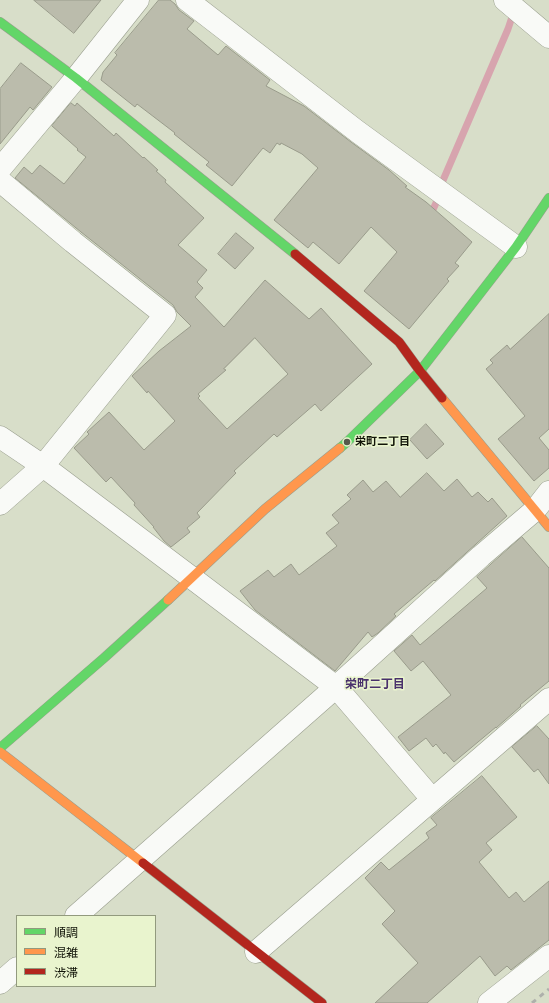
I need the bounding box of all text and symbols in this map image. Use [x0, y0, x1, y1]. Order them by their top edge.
place label: 栄町二丁目 [355, 435, 410, 449]
marker: 栄町二丁目 [342, 437, 352, 447]
district label: 栄町二丁目 [345, 678, 405, 692]
legend [16, 915, 156, 987]
text: 順調 [54, 926, 78, 940]
text: 混雑 [54, 946, 78, 960]
text: 渋滞 [54, 966, 78, 980]

